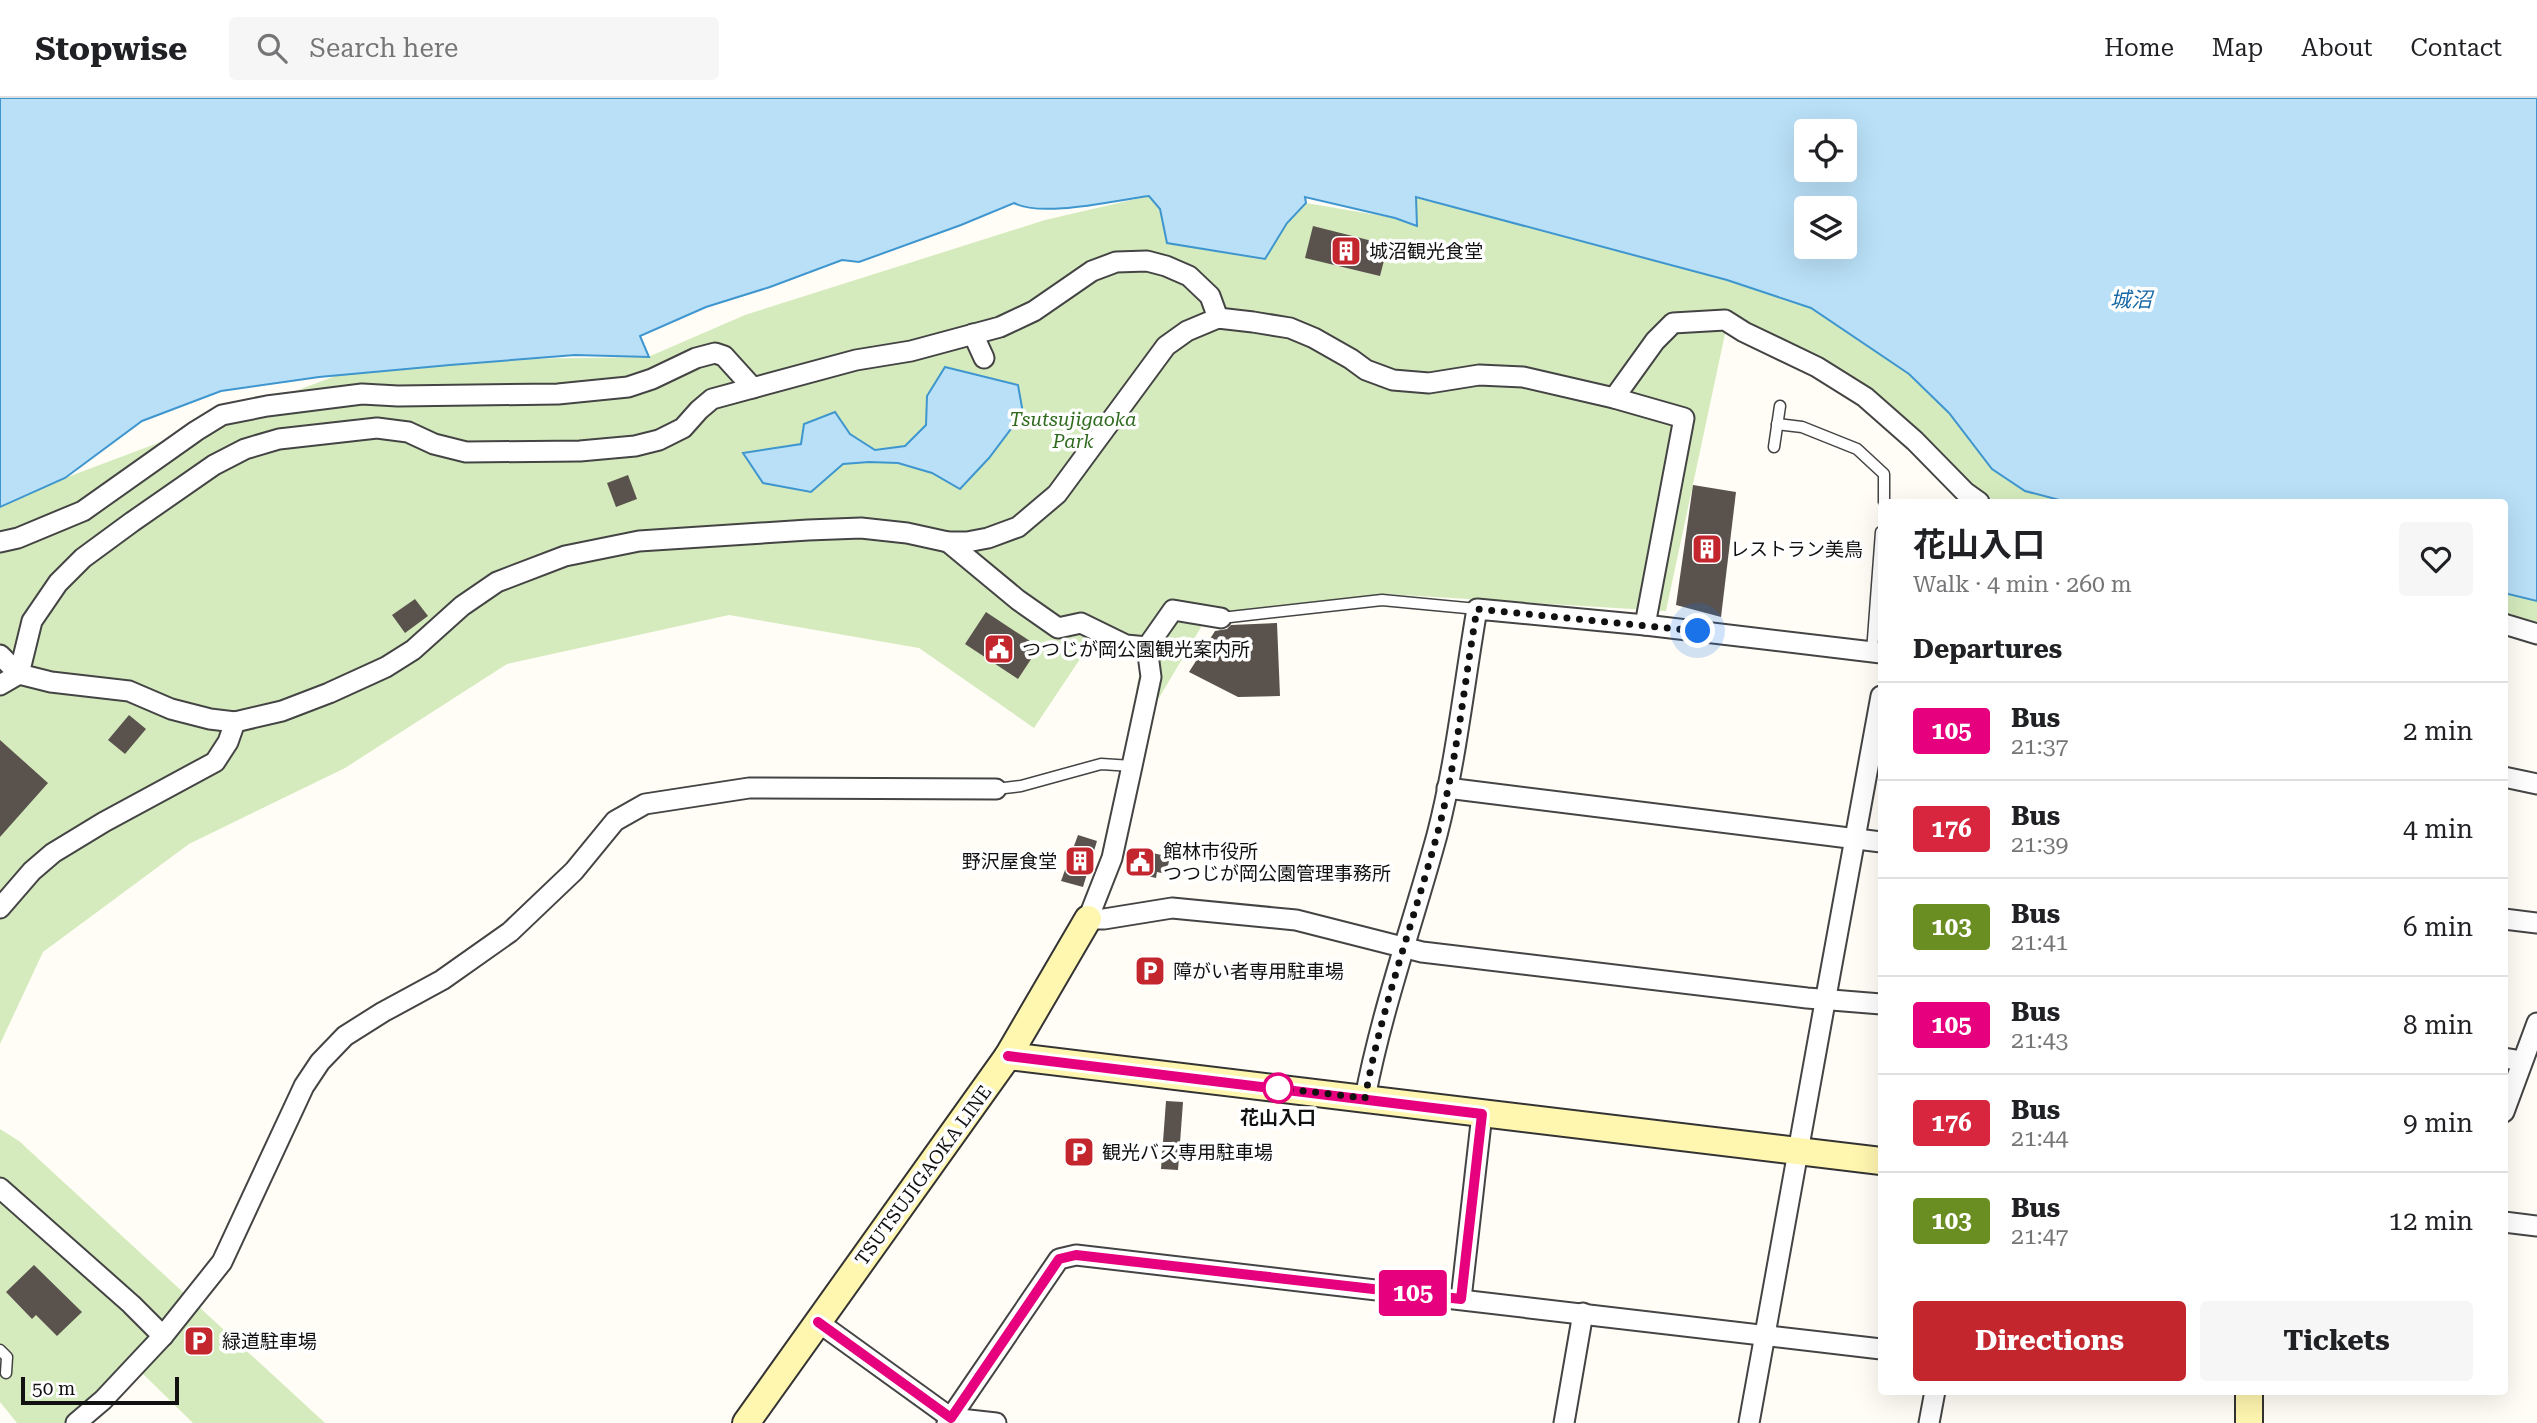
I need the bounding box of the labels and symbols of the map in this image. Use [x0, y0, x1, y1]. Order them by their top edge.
building icon: 城沼観光食堂 [1329, 234, 1363, 268]
place label: 城沼観光食堂 [1369, 240, 1483, 263]
water label: 城沼 [2110, 288, 2155, 312]
park label: Tsutsujigaoka Park [1009, 408, 1137, 453]
building icon: レストラン美鳥 [1690, 532, 1724, 566]
place label: レストラン美鳥 [1730, 538, 1863, 561]
your location [1680, 613, 1715, 648]
public building icon: つつじが岡公園観光案内所 [982, 632, 1016, 666]
place label: つつじが岡公園観光案内所 [1022, 638, 1250, 661]
place label: 館林市役所 つつじが岡公園管理事務所 [1163, 840, 1391, 885]
building icon: 野沢屋食堂 [1063, 844, 1097, 878]
public building icon: 館林市役所 つつじが岡公園管理事務所 [1123, 845, 1157, 879]
place label: 野沢屋食堂 [962, 850, 1057, 873]
parking icon: 障がい者専用駐車場 [1133, 954, 1167, 988]
place label: 障がい者専用駐車場 [1173, 960, 1344, 983]
marker: 花山入口 [1263, 1073, 1293, 1103]
street label: TSUTSUJIGAOKA LINE [850, 1081, 997, 1270]
place label: 花山入口 [1240, 1106, 1316, 1129]
parking icon: 観光バス専用駐車場 [1062, 1135, 1096, 1169]
place label: 観光バス専用駐車場 [1102, 1141, 1273, 1164]
line badge: 105 [1373, 1270, 1453, 1316]
parking icon: 緑道駐車場 [182, 1324, 216, 1358]
place label: 緑道駐車場 [222, 1330, 317, 1353]
scale bar [21, 1374, 178, 1406]

